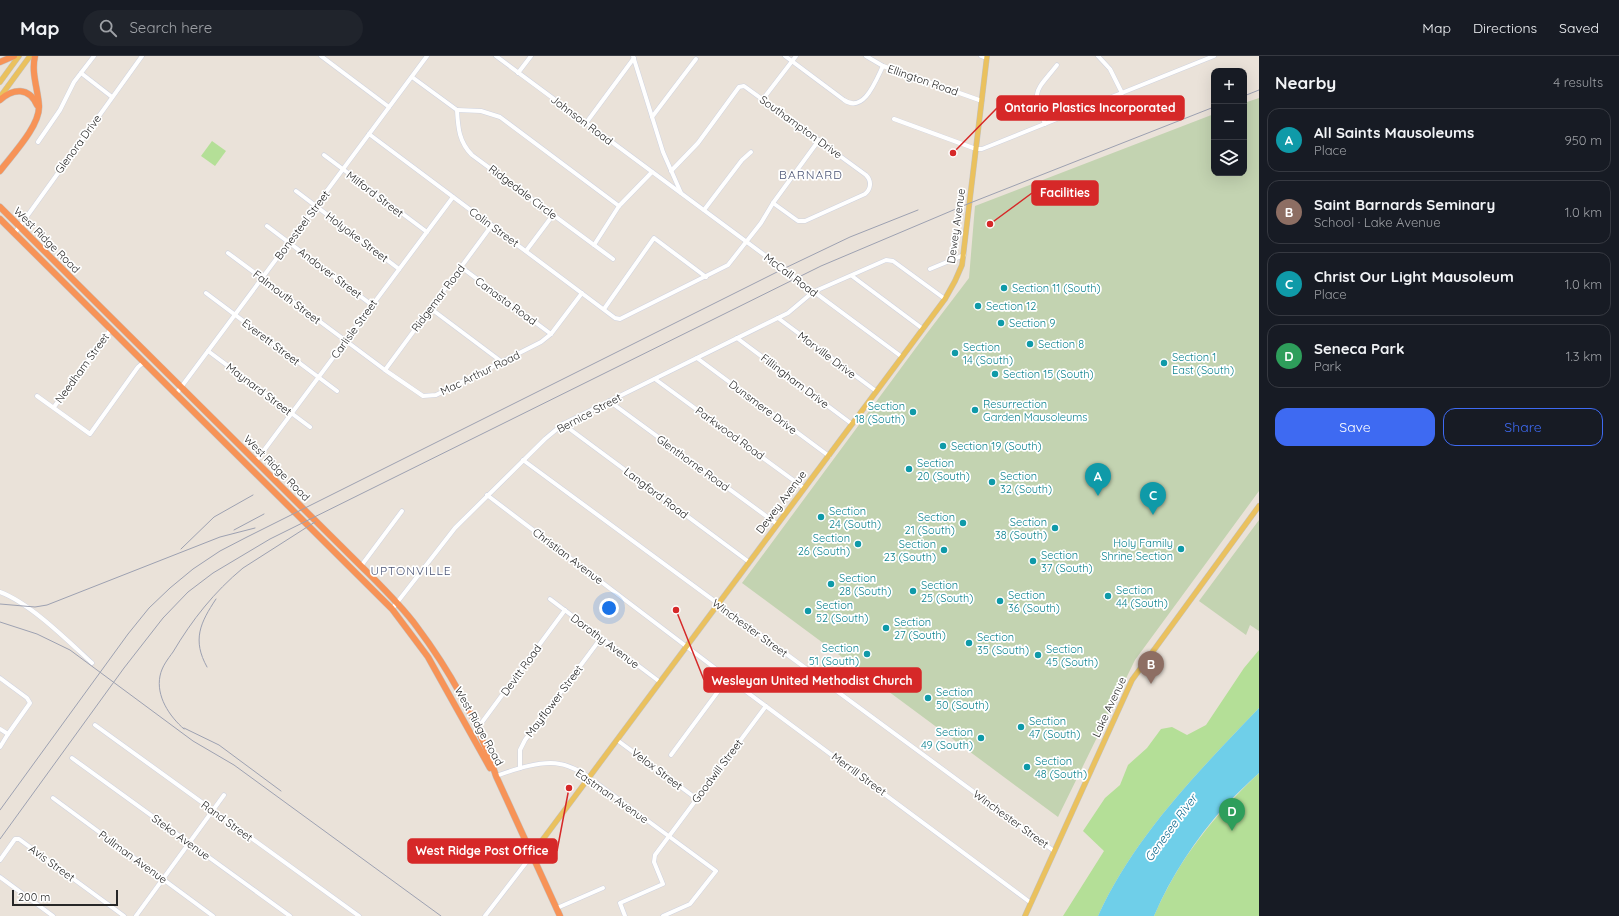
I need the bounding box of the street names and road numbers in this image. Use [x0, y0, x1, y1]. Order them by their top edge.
street label: Ellington Road [886, 61, 960, 99]
street label: Johnson Road [548, 92, 616, 148]
street label: Southampton Drive [757, 92, 845, 162]
street label: Glenora Drive [52, 112, 104, 176]
street label: Ridgedale Circle [486, 162, 560, 222]
street label: Milford Street [344, 168, 407, 220]
street label: Bonesteel Street [271, 187, 333, 262]
street label: Dewey Avenue [944, 188, 968, 264]
street label: West Ridge Road [11, 204, 83, 276]
street label: Colin Street [466, 204, 522, 250]
street label: Holyoke Street [323, 209, 391, 265]
street label: Andover Street [295, 245, 365, 302]
street label: McCall Road [761, 250, 821, 300]
street label: Ridgemar Road [408, 262, 468, 334]
street label: Falmouth Street [250, 267, 324, 327]
street label: Canasta Road [472, 274, 540, 328]
street label: Carlisle Street [328, 296, 380, 361]
street label: Everett Street [239, 316, 303, 368]
street label: Morville Drive [795, 329, 859, 381]
street label: Needham Street [52, 330, 112, 406]
street label: Mac Arthur Road [438, 348, 522, 398]
street label: Fillingham Drive [758, 351, 832, 411]
street label: Maynard Street [223, 360, 295, 418]
street label: Dunsmere Drive [726, 377, 800, 437]
street label: Bernice Street [554, 390, 624, 436]
street label: Parkwood Road [693, 403, 767, 463]
street label: West Ridge Road [241, 432, 313, 504]
street label: Glenthorne Road [654, 432, 732, 494]
street label: Langford Road [621, 464, 691, 522]
street label: Dewey Avenue [753, 468, 809, 536]
street label: Christian Avenue [530, 525, 606, 587]
street label: Winchester Street [710, 596, 791, 660]
street label: Dorothy Avenue [568, 611, 642, 671]
street label: Devitt Road [498, 642, 544, 698]
street label: Mayflower Street [522, 662, 586, 740]
street label: Lake Avenue [1089, 675, 1129, 739]
street label: West Ridge Road [452, 684, 506, 768]
street label: Goodwill Street [688, 736, 746, 806]
street label: Velox Street [629, 745, 686, 793]
street label: Merrill Street [829, 749, 889, 799]
street label: Eastman Avenue [573, 766, 651, 826]
street label: Winchester Street [971, 787, 1052, 851]
street label: Rand Street [199, 798, 256, 845]
street label: Steko Avenue [149, 811, 213, 863]
street label: Pullman Avenue [96, 827, 170, 887]
street label: Avis Street [26, 842, 78, 884]

